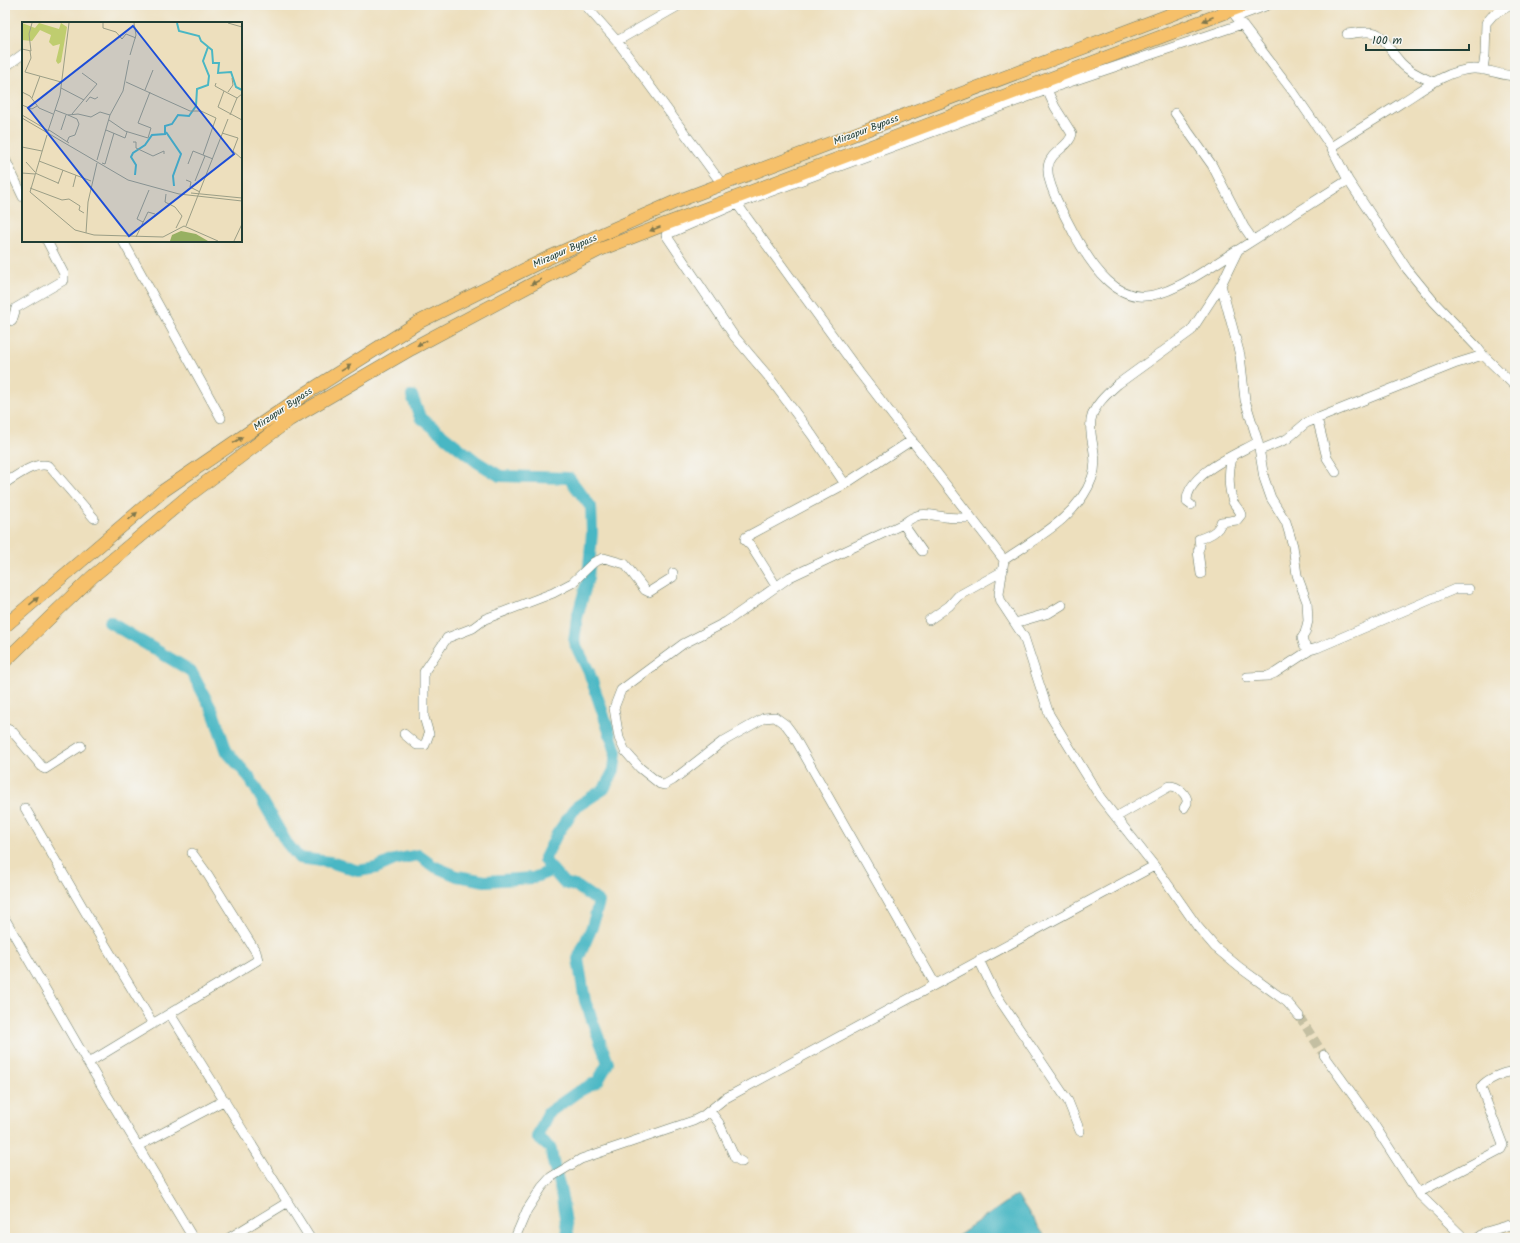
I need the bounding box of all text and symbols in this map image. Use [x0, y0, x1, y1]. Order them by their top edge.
one-way arrow [1202, 17, 1214, 23]
inset map [22, 22, 242, 242]
scale bar [1366, 26, 1469, 52]
text: 100 m [1372, 31, 1403, 50]
street label: Mirzapur Bypass [831, 110, 902, 150]
one-way arrow [648, 226, 660, 232]
street label: Mirzapur Bypass [530, 229, 600, 272]
one-way arrow [530, 278, 542, 285]
one-way arrow [416, 340, 427, 347]
one-way arrow [340, 364, 352, 371]
street label: Mirzapur Bypass [250, 383, 317, 435]
one-way arrow [233, 436, 243, 444]
one-way arrow [128, 512, 139, 521]
one-way arrow [29, 596, 40, 605]

